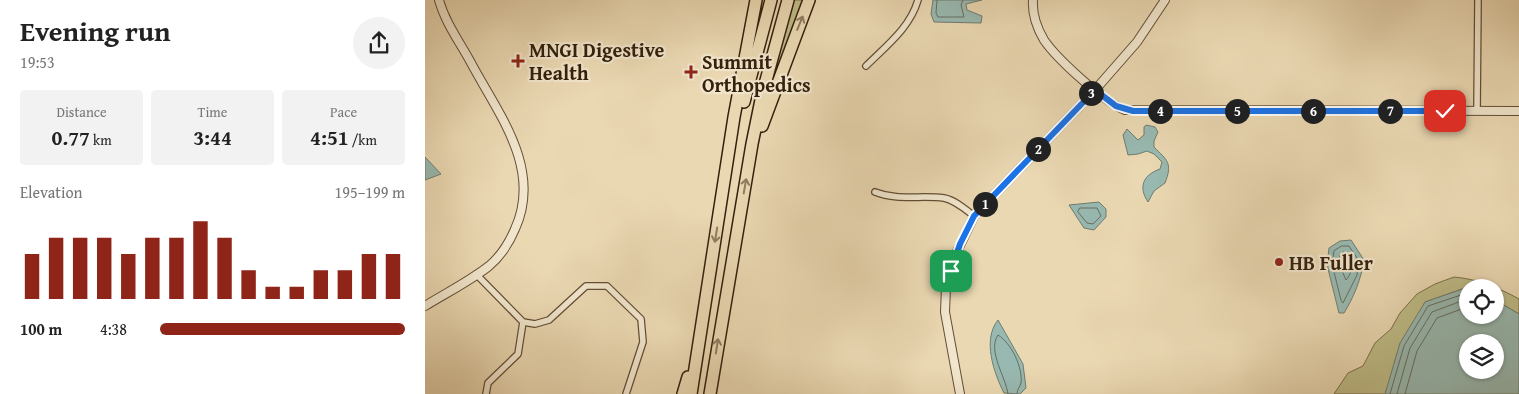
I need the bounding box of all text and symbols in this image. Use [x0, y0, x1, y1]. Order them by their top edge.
text: Evening run [20, 10, 171, 51]
one-way arrow [796, 16, 805, 31]
button: share [353, 17, 405, 69]
place label: MNGI Digestive Health [529, 35, 665, 87]
place label: Summit Orthopedics [702, 47, 811, 99]
text: 19:53 [20, 50, 55, 74]
marker: MNGI Digestive Health [511, 54, 525, 68]
marker: Summit Orthopedics [684, 65, 698, 79]
pin: 3 [1079, 80, 1103, 106]
text: 3 [1088, 83, 1095, 103]
pin [1424, 90, 1466, 132]
icon: check [1431, 97, 1459, 125]
pin: 4 [1147, 98, 1173, 124]
pin: 5 [1225, 98, 1249, 124]
pin: 6 [1301, 98, 1325, 124]
pin: 7 [1377, 98, 1403, 124]
text: 4 [1157, 101, 1164, 121]
text: 5 [1234, 101, 1241, 121]
text: 6 [1310, 101, 1317, 121]
text: 7 [1387, 101, 1394, 121]
text: Distance [56, 102, 107, 122]
text: Time [198, 102, 227, 122]
text: Pace [330, 102, 357, 122]
text: 0.77 [51, 122, 90, 153]
text: 3:44 [193, 122, 232, 153]
text: 4:51 [310, 122, 349, 153]
text: km [90, 130, 112, 150]
text: /km [349, 130, 377, 150]
pin: 2 [1025, 136, 1051, 162]
text: 2 [1035, 139, 1042, 159]
one-way arrow [740, 178, 750, 194]
text: Elevation [20, 180, 83, 204]
text: 195–199 m [335, 180, 405, 204]
pin: 1 [973, 192, 997, 216]
text: 1 [982, 194, 989, 214]
one-way arrow [711, 226, 721, 242]
place label: HB Fuller [1289, 248, 1373, 277]
pin [930, 250, 972, 292]
marker: HB Fuller [1273, 256, 1285, 268]
icon: arrive [937, 257, 965, 285]
map controls [1459, 279, 1504, 379]
button: locate [1459, 279, 1504, 324]
text: 100 m [20, 317, 62, 341]
text: 4:38 [100, 317, 127, 341]
button: layers [1459, 334, 1504, 379]
one-way arrow [713, 338, 723, 354]

